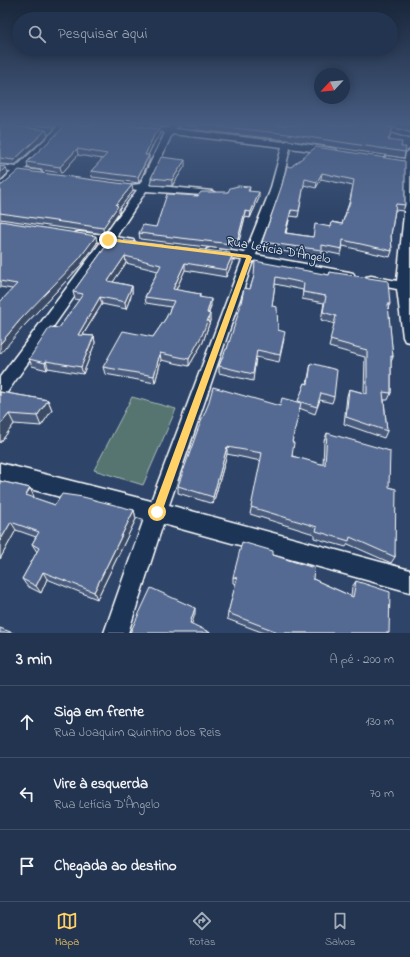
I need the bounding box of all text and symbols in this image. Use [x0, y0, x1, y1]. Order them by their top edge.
search box [12, 12, 398, 56]
icon: search [26, 23, 48, 45]
text: Pesquisar aqui [58, 23, 147, 45]
north arrow [314, 68, 350, 104]
route end [99, 231, 117, 249]
street label: Rua Letícia D'Ângelo [225, 232, 333, 270]
route start [148, 503, 166, 521]
text: 3 min [16, 647, 52, 672]
text: A pé · 200 m [330, 650, 394, 669]
text: Siga em frente [54, 701, 144, 723]
icon: ahead [16, 711, 38, 733]
text: 130 m [366, 712, 394, 731]
text: Rua Joaquim Quintino dos Reis [54, 723, 221, 742]
text: Vire à esquerda [54, 773, 148, 795]
icon: left [16, 783, 38, 805]
text: 70 m [370, 784, 394, 803]
text: Rua Letícia D'Ângelo [54, 795, 160, 814]
icon: arrive [16, 855, 38, 877]
text: Chegada ao destino [54, 855, 177, 877]
tab: Mapa [55, 910, 79, 950]
tab: Rotas [189, 910, 216, 950]
tab: Salvos [325, 910, 355, 950]

